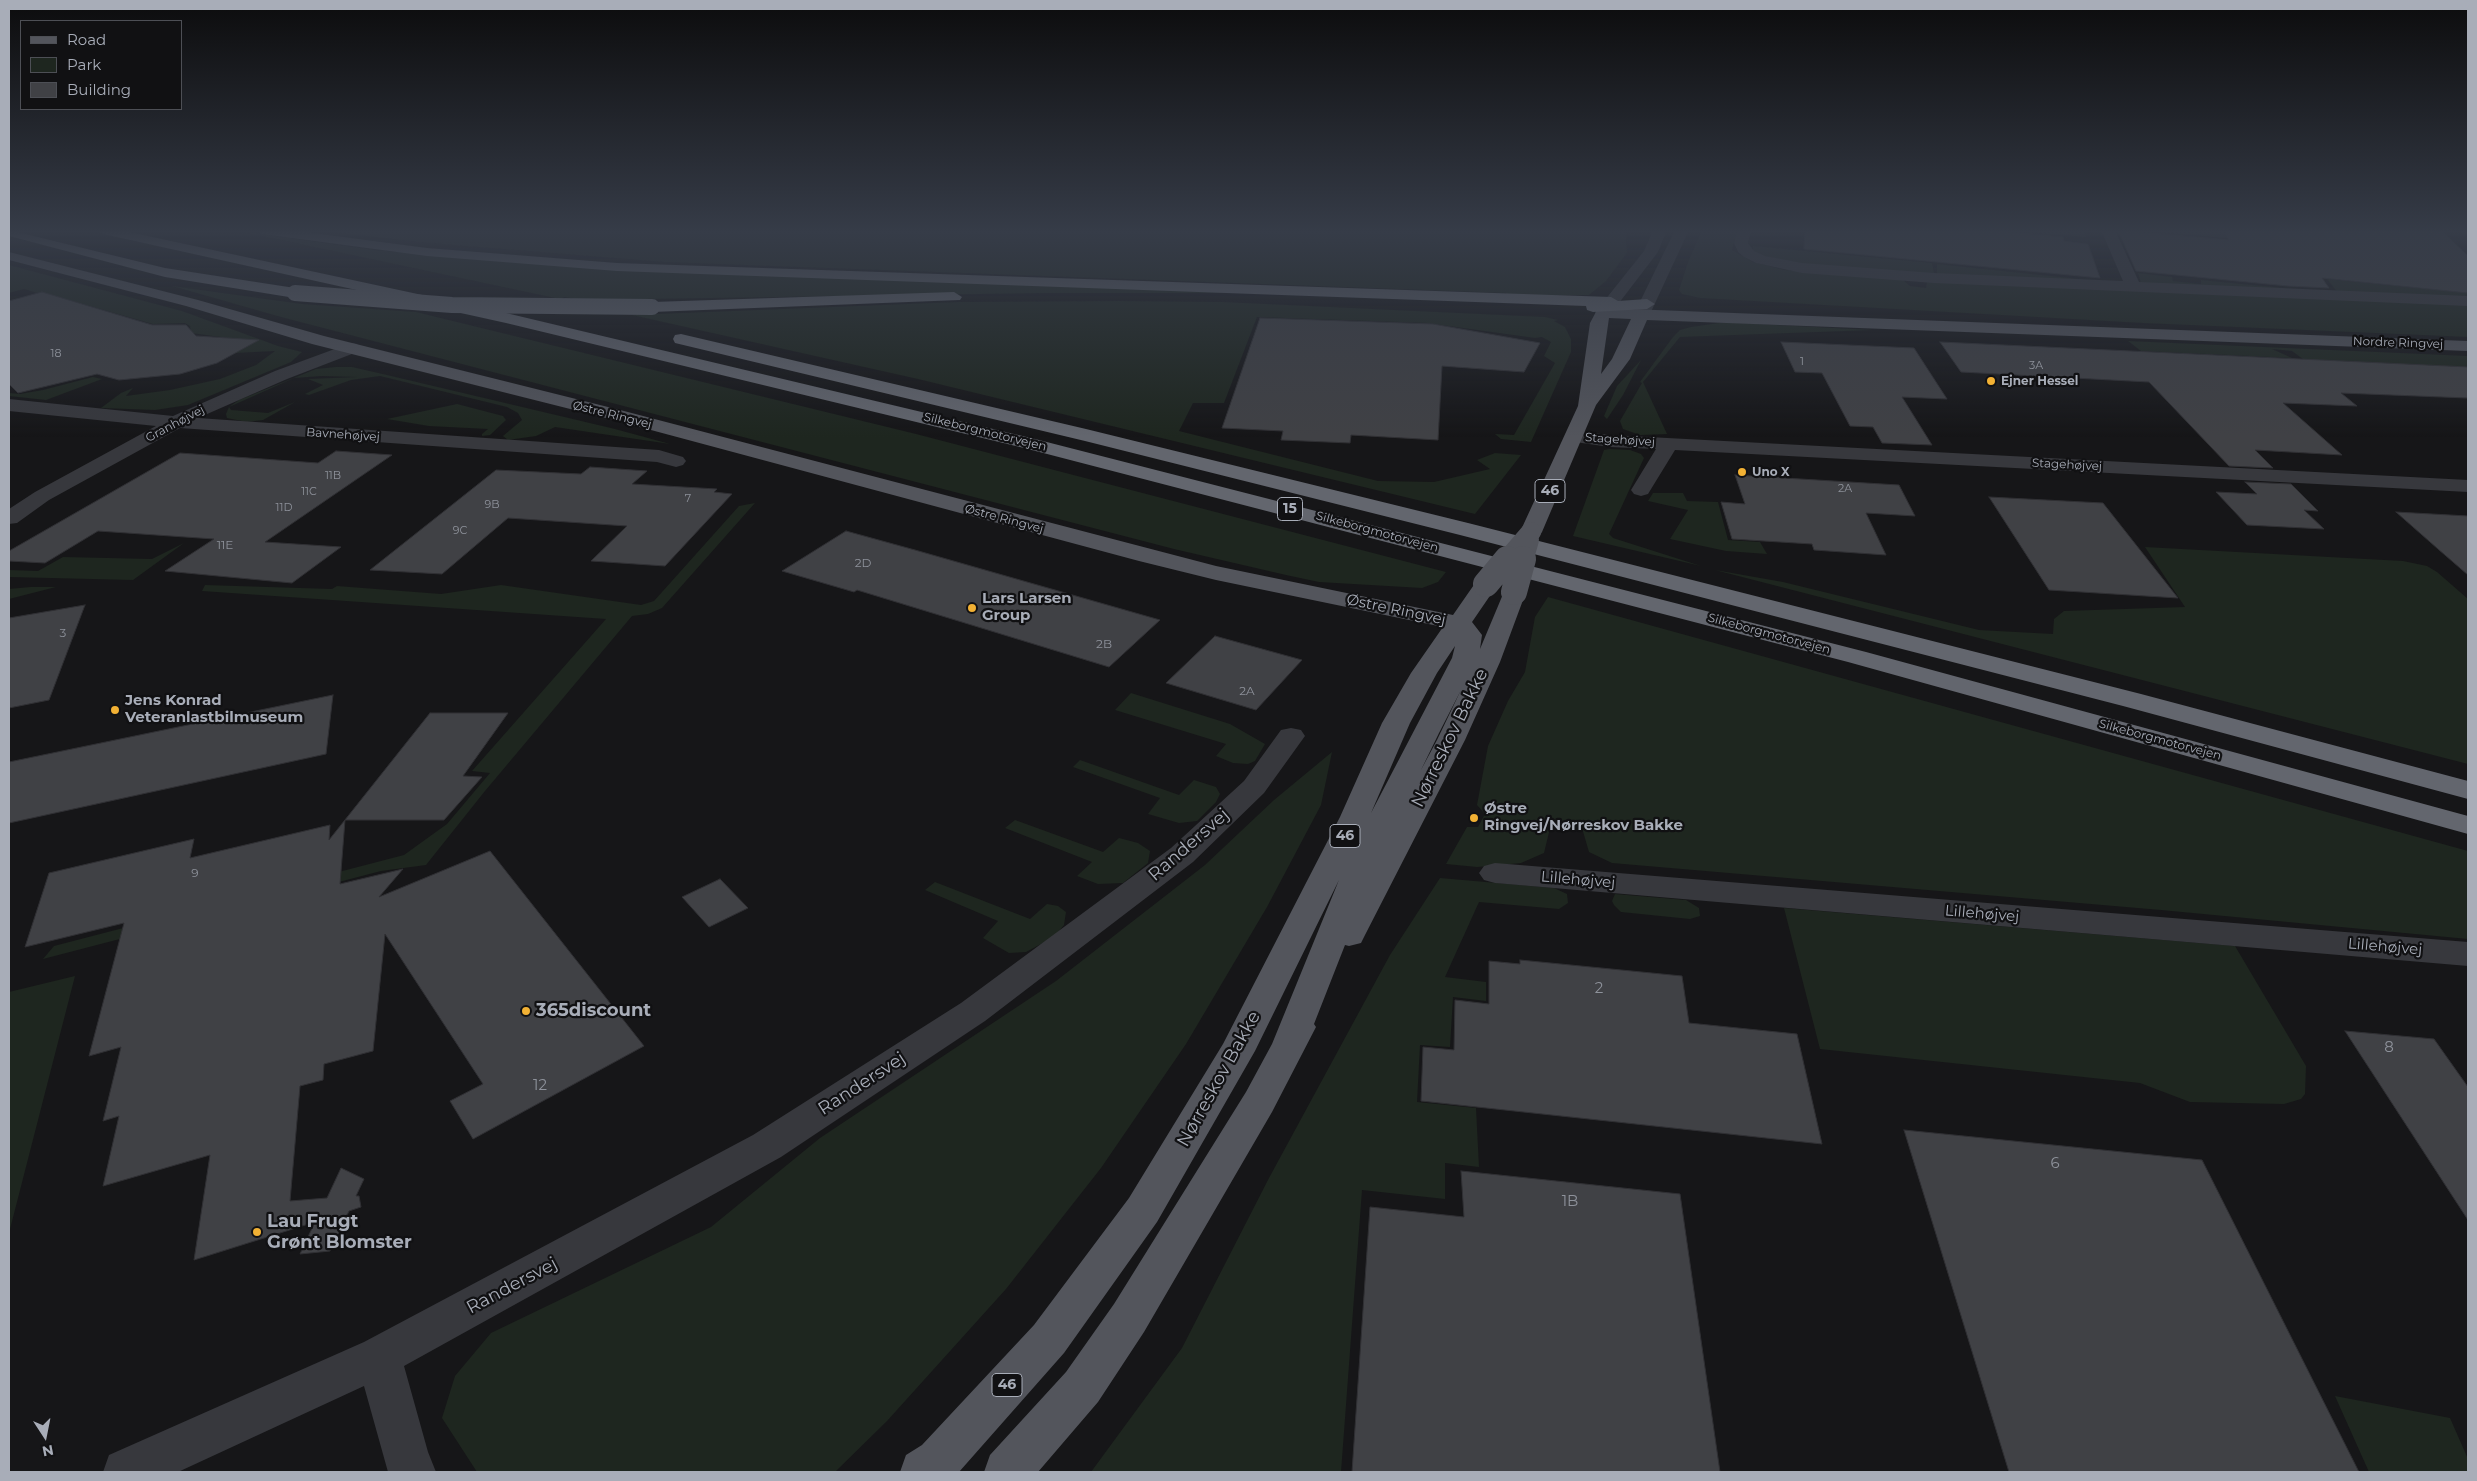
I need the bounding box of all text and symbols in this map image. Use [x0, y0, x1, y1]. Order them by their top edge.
legend [20, 20, 182, 110]
text: Road [67, 30, 106, 49]
text: Park [67, 55, 101, 74]
text: Building [67, 80, 131, 99]
street label: Nordre Ringvej [2353, 334, 2443, 352]
house number: 18 [51, 347, 61, 361]
house number: 1 [1800, 355, 1804, 369]
house number: 3A [2029, 359, 2043, 373]
place label: Ejner Hessel [2001, 374, 2078, 388]
marker: Ejner Hessel [1985, 375, 1997, 387]
street label: Østre Ringvej [571, 398, 653, 432]
street label: Granhøjvej [143, 403, 207, 445]
street label: Silkeborgmotorvejen [922, 410, 1048, 454]
street label: Bavnehøjvej [306, 425, 380, 445]
street label: Stagehøjvej [1584, 430, 1656, 450]
street label: Stagehøjvej [2032, 456, 2102, 474]
place label: Uno X [1752, 465, 1790, 479]
marker: Uno X [1736, 466, 1748, 478]
house number: 11B [325, 469, 341, 483]
road number: 46 [1535, 480, 1565, 502]
house number: 2A [1838, 482, 1852, 496]
house number: 11C [301, 485, 317, 499]
house number: 7 [685, 492, 691, 506]
house number: 9B [485, 498, 499, 512]
road number: 15 [1278, 498, 1302, 520]
house number: 11D [275, 501, 293, 515]
street label: Østre Ringvej [963, 502, 1045, 536]
street label: Silkeborgmotorvejen [1314, 509, 1440, 555]
house number: 9C [453, 524, 467, 538]
house number: 11E [217, 538, 233, 552]
house number: 2D [855, 556, 871, 570]
place label: Lars Larsen Group [982, 590, 1072, 625]
street label: Østre Ringvej [1345, 591, 1447, 629]
marker: Lars Larsen Group [966, 602, 978, 614]
street label: Silkeborgmotorvejen [1706, 611, 1832, 657]
house number: 3 [60, 626, 66, 640]
house number: 2B [1096, 637, 1112, 651]
street label: Nørreskov Bakke [1407, 665, 1493, 811]
house number: 2A [1239, 684, 1255, 698]
place label: Jens Konrad Veteranlastbilmuseum [125, 692, 303, 727]
marker: Jens Konrad Veteranlastbilmuseum [109, 704, 121, 716]
street label: Silkeborgmotorvejen [2097, 717, 2223, 763]
place label: Østre Ringvej/Nørreskov Bakke [1484, 800, 1683, 835]
street label: Randersvej [1144, 804, 1234, 886]
marker: Østre Ringvej/Nørreskov Bakke [1468, 812, 1480, 824]
road number: 46 [1330, 824, 1360, 848]
house number: 9 [191, 866, 199, 880]
street label: Lillehøjvej [1540, 868, 1616, 892]
street label: Lillehøjvej [1944, 902, 2020, 926]
street label: Lillehøjvej [2347, 935, 2423, 959]
house number: 2 [1595, 980, 1603, 998]
place label: 365discount [536, 1000, 651, 1022]
marker: 365discount [520, 1005, 532, 1017]
street label: Nørreskov Bakke [1173, 1007, 1265, 1151]
house number: 8 [2384, 1039, 2394, 1057]
street label: Randersvej [814, 1048, 910, 1120]
house number: 12 [533, 1077, 547, 1095]
house number: 6 [2050, 1155, 2060, 1173]
house number: 1B [1562, 1193, 1578, 1211]
place label: Lau Frugt Grønt Blomster [267, 1211, 412, 1254]
marker: Lau Frugt Grønt Blomster [251, 1226, 263, 1238]
street label: Randersvej [463, 1253, 561, 1319]
road number: 46 [992, 1374, 1022, 1396]
north arrow [20, 1411, 70, 1461]
text: N [41, 1441, 55, 1461]

